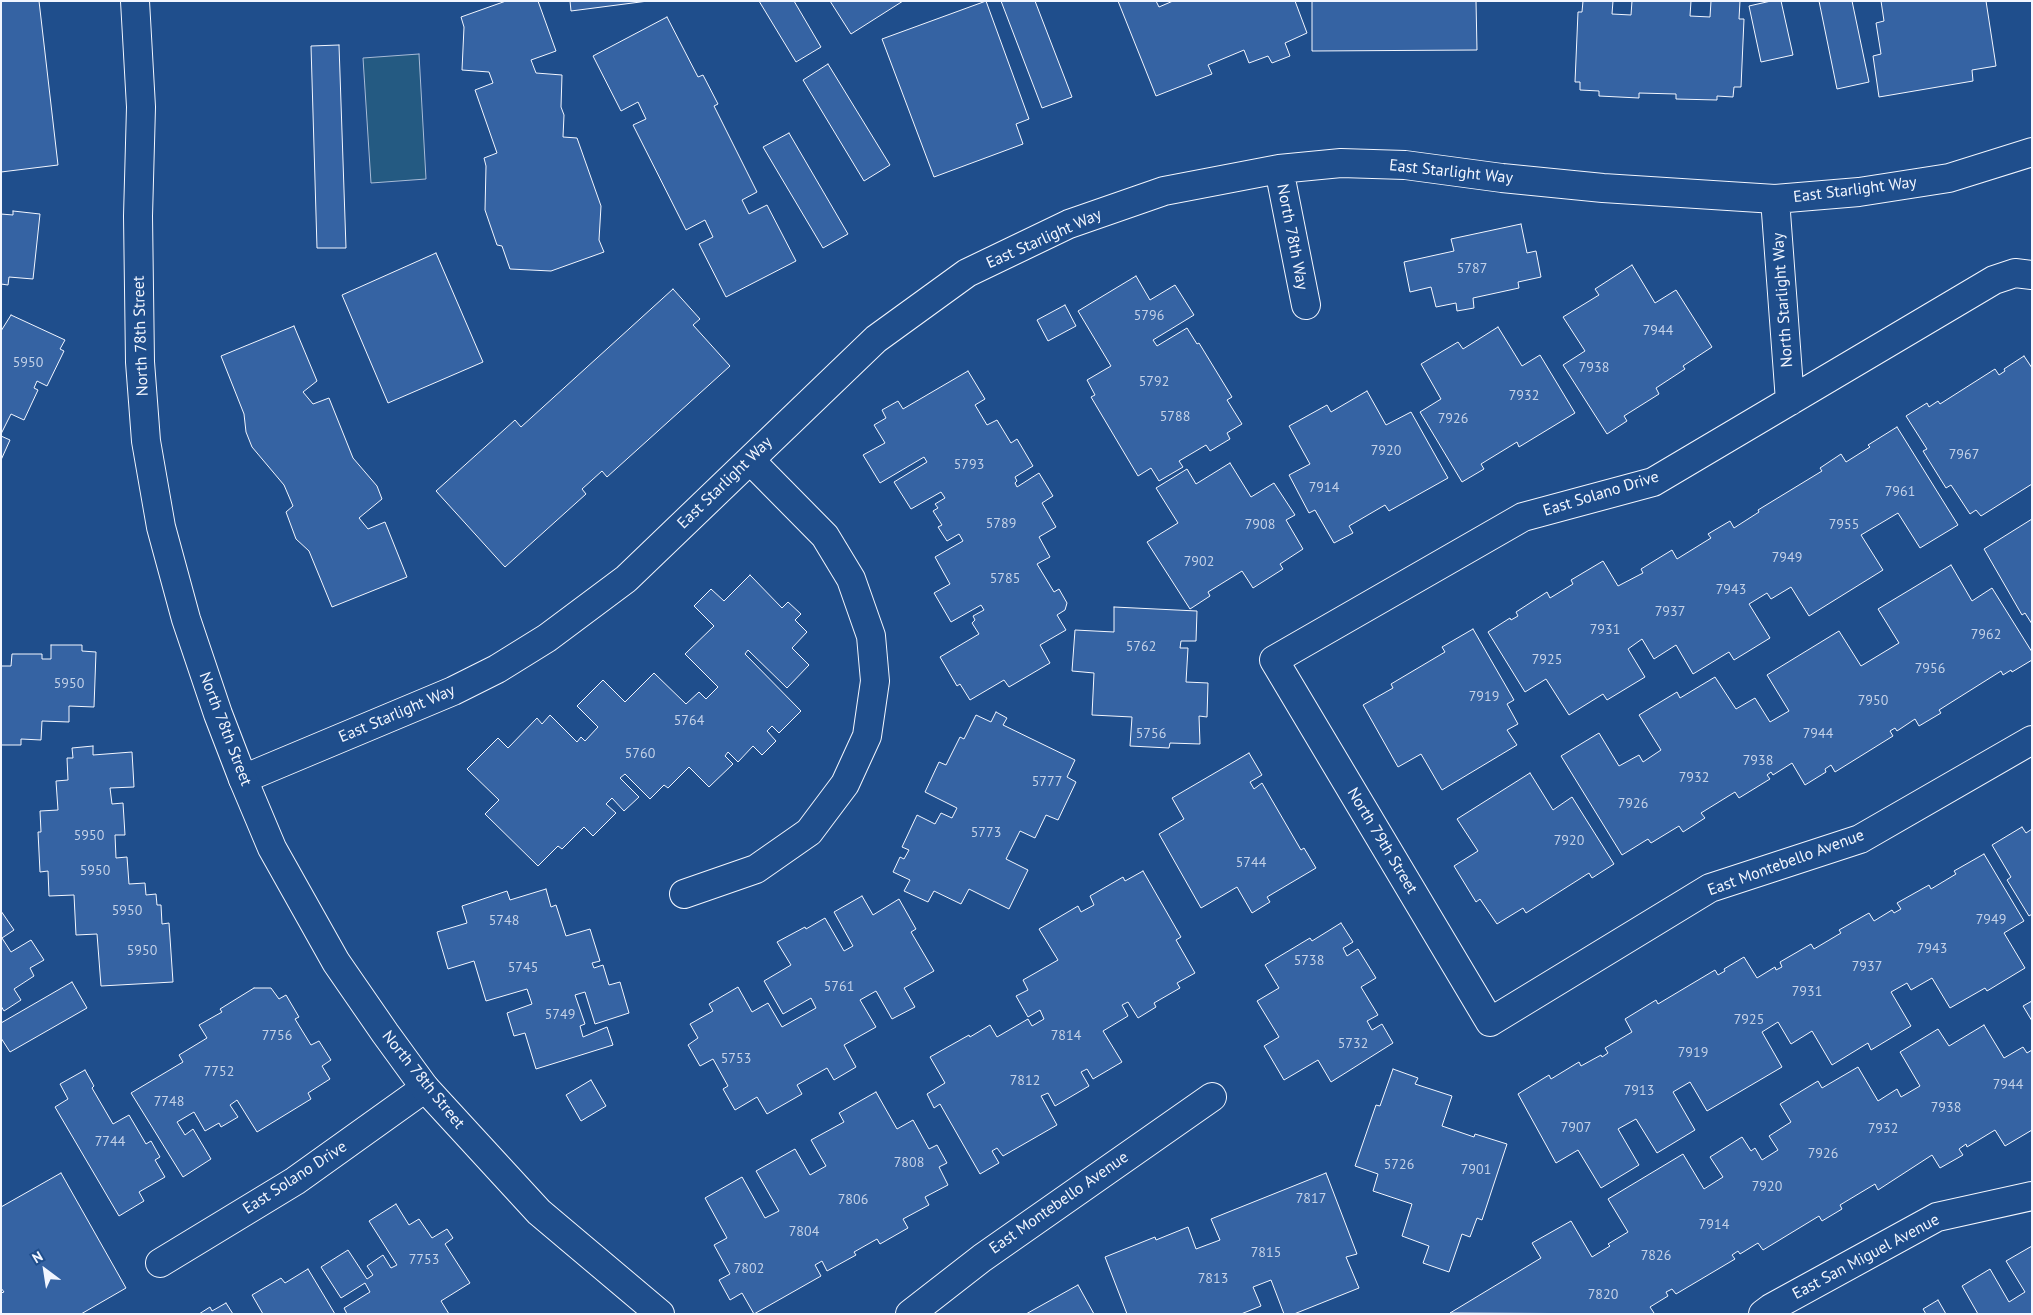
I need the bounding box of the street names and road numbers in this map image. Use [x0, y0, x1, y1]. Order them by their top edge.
street label: East Starlight Way [1388, 156, 1514, 188]
street label: East Starlight Way [1792, 173, 1918, 207]
street label: North 78th Way [1272, 182, 1312, 292]
street label: East Starlight Way [983, 205, 1105, 273]
street label: North Starlight Way [1769, 232, 1797, 368]
street label: North 78th Street [129, 275, 153, 397]
street label: East Starlight Way [674, 433, 776, 533]
street label: East Solano Drive [1541, 467, 1661, 521]
street label: North 78th Street [194, 669, 256, 789]
street label: East Starlight Way [336, 681, 458, 747]
street label: North 79th Street [1343, 784, 1421, 898]
street label: East Montebello Avenue [1705, 826, 1867, 900]
street label: North 78th Street [378, 1027, 468, 1133]
street label: East Solano Drive [239, 1137, 351, 1219]
street label: East Montebello Avenue [986, 1148, 1132, 1258]
street label: East San Miguel Avenue [1789, 1210, 1943, 1304]

